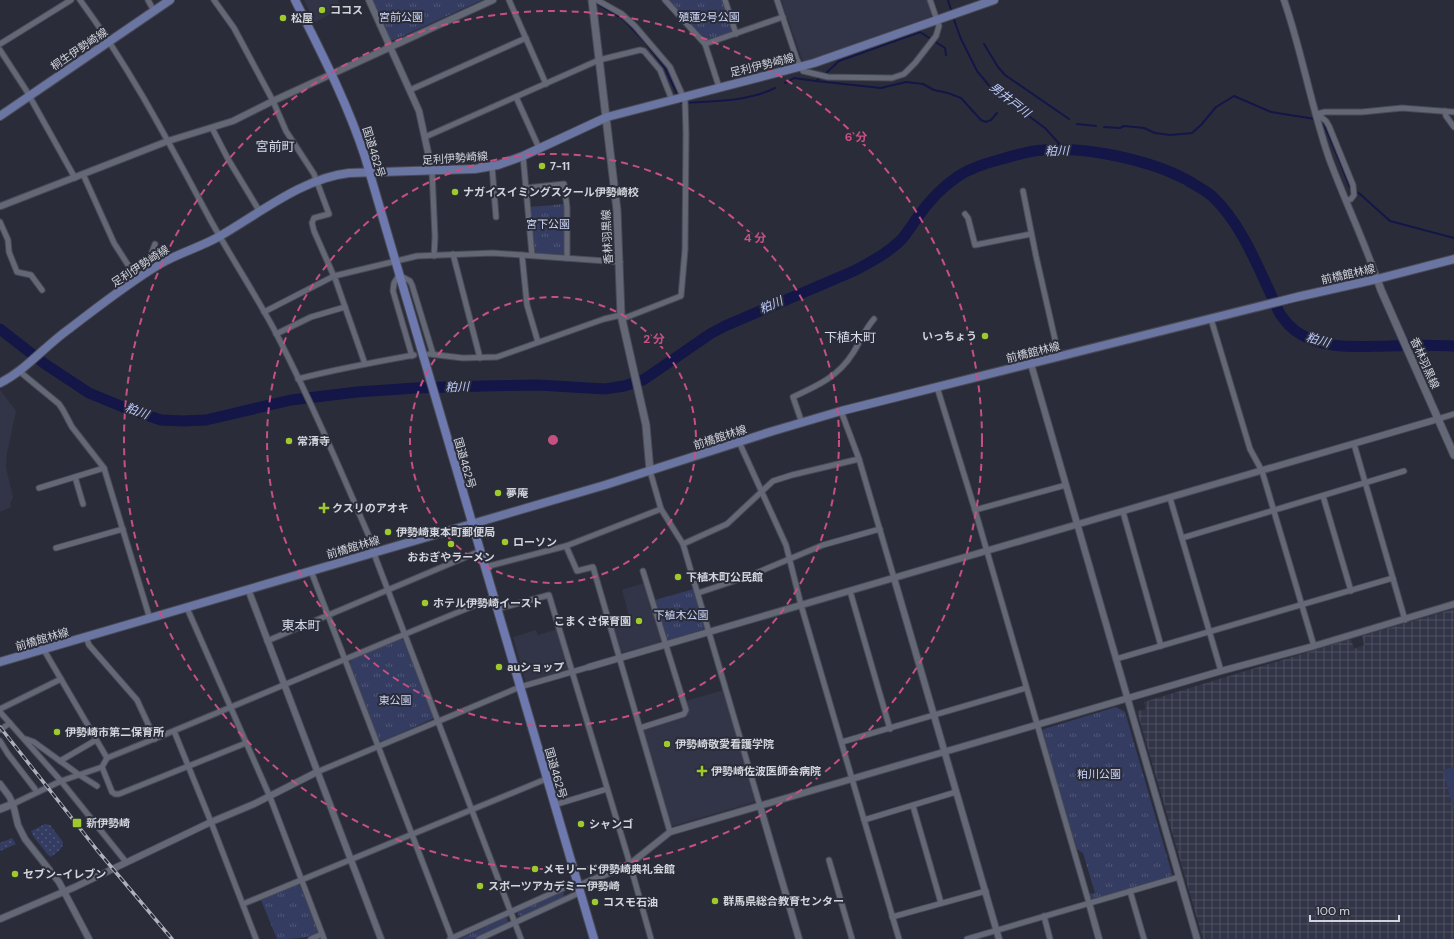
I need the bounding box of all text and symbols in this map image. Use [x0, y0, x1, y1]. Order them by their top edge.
place label: ココス [330, 3, 363, 17]
marker: ココス [317, 5, 327, 15]
park label: 宮前公園 [379, 10, 423, 24]
park label: 殖蓮2号公園 [678, 10, 740, 24]
place label: 松屋 [291, 11, 313, 25]
marker: 松屋 [278, 13, 288, 23]
street label: 桐生伊勢崎線 [48, 25, 110, 73]
street label: 足利伊勢崎線 [728, 50, 796, 80]
water label: 男井戸川 [986, 79, 1035, 122]
street label: 国道462号 [360, 125, 388, 179]
text: 6 分 [845, 129, 867, 145]
district label: 宮前町 [255, 138, 295, 155]
water label: 粕川 [1045, 143, 1071, 159]
street label: 足利伊勢崎線 [422, 149, 488, 167]
place label: 7-11 [550, 159, 570, 173]
marker: 7-11 [537, 161, 547, 171]
place label: ナガイスイミングスクール伊勢崎校 [463, 185, 639, 199]
marker: ナガイスイミングスクール伊勢崎校 [450, 187, 460, 197]
street label: 香林羽黒線 [599, 209, 615, 265]
park label: 宮下公園 [526, 217, 570, 231]
text: 4 分 [744, 230, 766, 246]
street label: 足利伊勢崎線 [109, 242, 171, 290]
street label: 前橋館林線 [1320, 261, 1376, 287]
water label: 粕川 [757, 292, 787, 317]
district label: 下植木町 [824, 329, 876, 346]
place label: いっちょう [922, 329, 977, 343]
water label: 粕川 [1304, 329, 1334, 352]
text: 2 分 [643, 331, 665, 347]
marker: いっちょう [980, 331, 990, 341]
street label: 香林羽黒線 [1407, 335, 1443, 391]
street label: 前橋館林線 [1005, 339, 1061, 365]
water label: 粕川 [445, 379, 471, 395]
water label: 粕川 [123, 399, 153, 423]
street label: 前橋館林線 [692, 422, 748, 452]
centre of rings [546, 433, 560, 447]
place label: 常清寺 [297, 434, 330, 448]
marker: 常清寺 [284, 436, 294, 446]
street label: 国道462号 [451, 436, 479, 490]
place label: 夢庵 [506, 486, 529, 500]
marker: 夢庵 [493, 488, 503, 498]
place label: クスリのアオキ [332, 501, 409, 515]
marker: クスリのアオキ [319, 503, 329, 513]
place label: 伊勢崎東本町郵便局 [396, 525, 495, 539]
marker: 伊勢崎東本町郵便局 [383, 527, 393, 537]
street label: 前橋館林線 [325, 533, 381, 561]
place label: ローソン [513, 535, 557, 549]
marker: ローソン [500, 537, 510, 547]
marker: おおぎやラーメン [446, 539, 456, 549]
place label: おおぎやラーメン [407, 550, 495, 564]
place label: 下植木町公民館 [686, 570, 763, 584]
marker: 下植木町公民館 [673, 572, 683, 582]
place label: ホテル伊勢崎イースト [433, 596, 542, 610]
marker: ホテル伊勢崎イースト [420, 598, 430, 608]
park label: 下植木公園 [654, 608, 709, 622]
place label: こまくさ保育園 [554, 614, 631, 628]
marker: こまくさ保育園 [634, 616, 644, 626]
district label: 東本町 [281, 617, 321, 634]
street label: 前橋館林線 [14, 625, 70, 653]
place label: auショップ [507, 660, 564, 674]
marker: auショップ [494, 662, 504, 672]
park label: 東公園 [379, 693, 412, 707]
place label: 伊勢崎市第二保育所 [65, 725, 164, 739]
marker: 伊勢崎市第二保育所 [52, 727, 62, 737]
place label: 伊勢崎敬愛看護学院 [675, 737, 774, 751]
marker: 伊勢崎敬愛看護学院 [662, 739, 672, 749]
street label: 国道462号 [542, 746, 570, 800]
place label: 伊勢崎佐波医師会病院 [711, 764, 821, 778]
marker: 伊勢崎佐波医師会病院 [696, 765, 708, 777]
park label: 粕川公園 [1077, 767, 1121, 781]
place label: 新伊勢崎 [86, 816, 130, 830]
marker: 新伊勢崎 [71, 817, 83, 829]
place label: シャンゴ [589, 817, 633, 831]
marker: シャンゴ [576, 819, 586, 829]
place label: メモリード伊勢崎典礼会館 [543, 862, 675, 876]
marker: メモリード伊勢崎典礼会館 [530, 864, 540, 874]
place label: セブン-イレブン [23, 867, 106, 881]
marker: セブン-イレブン [10, 869, 20, 879]
place label: スポーツアカデミー伊勢崎 [488, 879, 620, 893]
marker: スポーツアカデミー伊勢崎 [475, 881, 485, 891]
place label: 群馬県総合教育センター [723, 894, 844, 908]
place label: コスモ石油 [603, 895, 658, 909]
marker: 群馬県総合教育センター [710, 896, 720, 906]
marker: コスモ石油 [590, 897, 600, 907]
scale bar [1310, 897, 1399, 923]
text: 100 m [1316, 903, 1350, 919]

